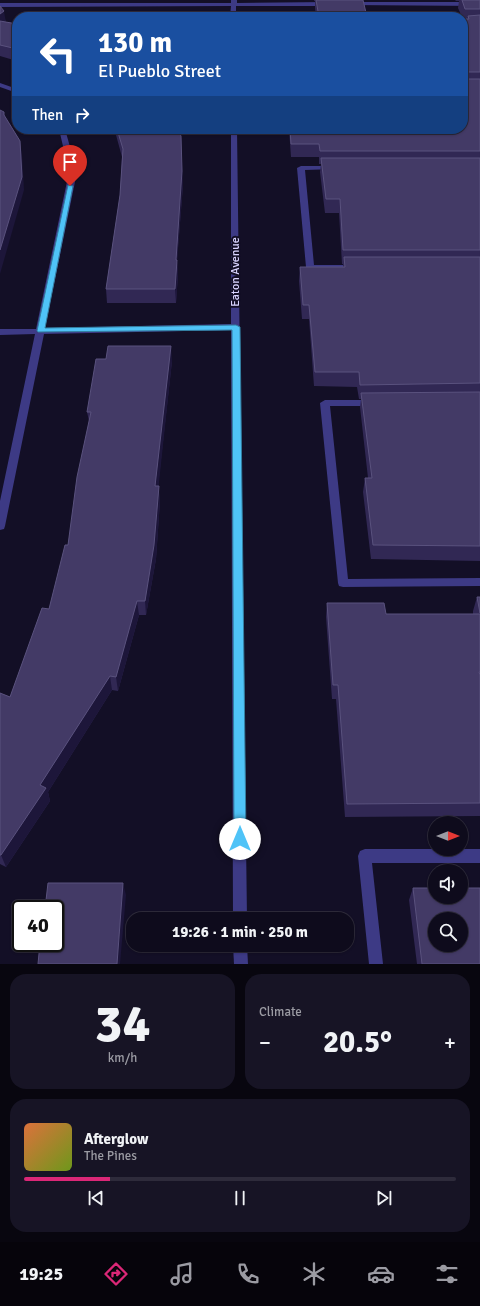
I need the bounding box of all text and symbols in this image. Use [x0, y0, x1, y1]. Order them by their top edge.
text: 130 m [98, 26, 172, 60]
icon: left [32, 28, 84, 80]
text: El Pueblo Street [98, 60, 221, 82]
icon: right [71, 104, 93, 126]
text: Then [32, 106, 63, 124]
pin [53, 145, 87, 186]
icon: arrive [59, 151, 81, 173]
street label: Eaton Avenue [228, 237, 243, 307]
north arrow [428, 816, 468, 856]
map controls [428, 816, 468, 952]
position arrow [219, 818, 261, 860]
button: sound [428, 864, 468, 904]
speed limit sign: 40 [12, 900, 64, 952]
button: search [428, 912, 468, 952]
text: 19:26 · 1 min · 250 m [172, 923, 308, 941]
text: 34 [94, 992, 151, 1056]
text: Climate [259, 1004, 302, 1020]
text: 20.5° [323, 1024, 392, 1061]
text: − [259, 1029, 271, 1056]
text: + [444, 1029, 456, 1056]
text: km/h [108, 1050, 137, 1066]
text: Afterglow [84, 1130, 148, 1148]
text: The Pines [84, 1148, 137, 1164]
icon: previous [85, 1187, 107, 1209]
icon: pause [229, 1187, 251, 1209]
icon: next [373, 1187, 395, 1209]
icon: directions [102, 1260, 130, 1288]
icon: music [168, 1260, 196, 1288]
icon: phone [234, 1260, 262, 1288]
icon: climate [300, 1260, 328, 1288]
icon: car [367, 1260, 395, 1288]
icon: filters [433, 1260, 461, 1288]
text: 19:25 [19, 1263, 63, 1285]

